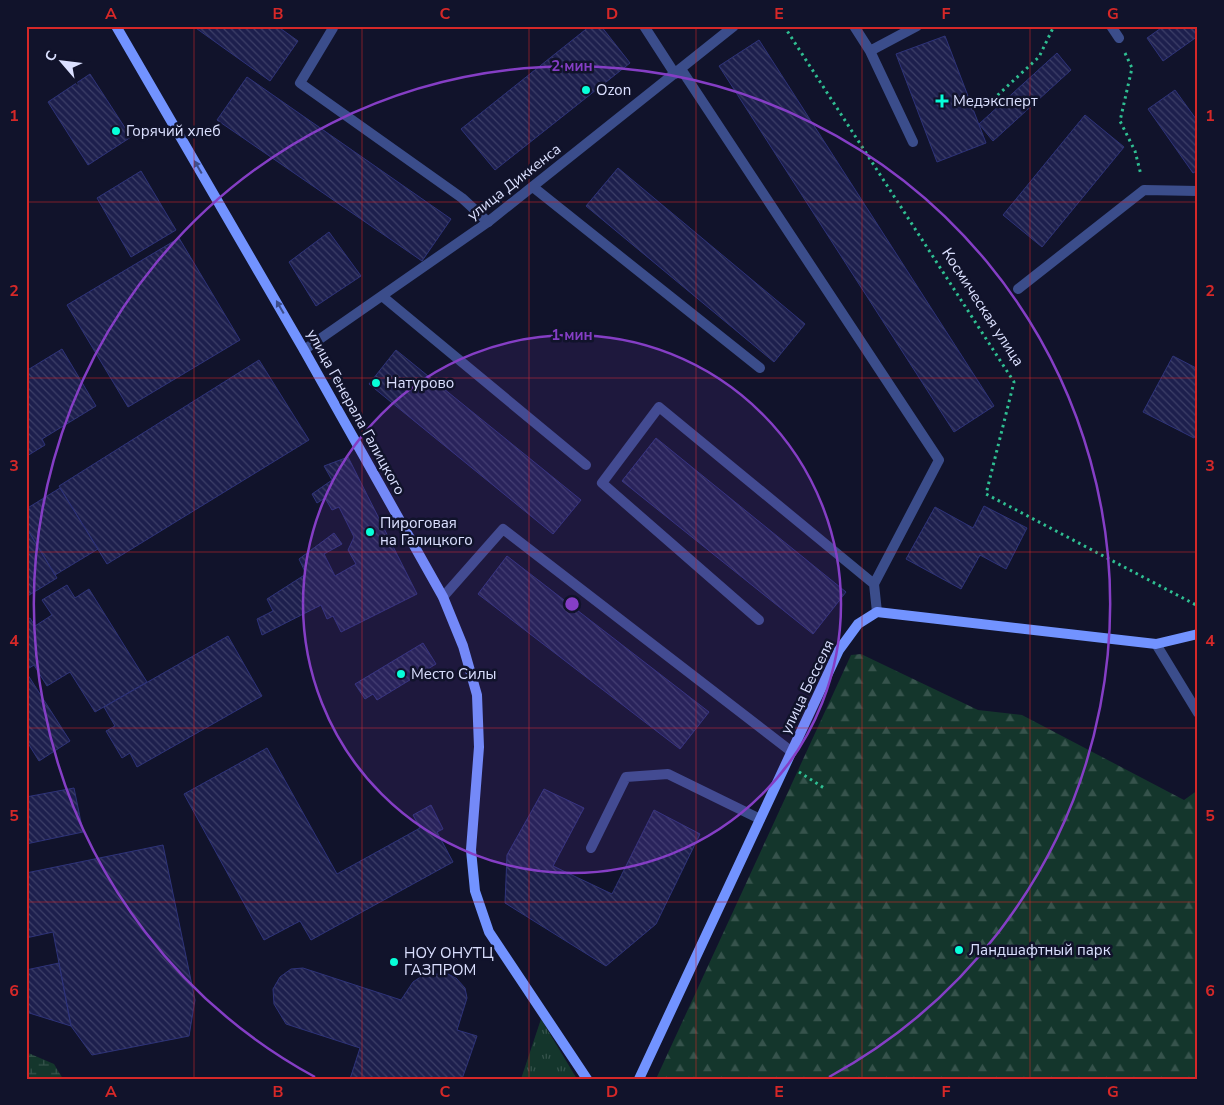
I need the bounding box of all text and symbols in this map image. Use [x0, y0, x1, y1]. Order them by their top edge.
text: A [105, 3, 117, 25]
text: B [272, 3, 284, 25]
text: C [440, 3, 451, 25]
text: D [606, 3, 618, 25]
text: E [774, 3, 784, 25]
text: F [942, 3, 951, 25]
text: G [1107, 3, 1119, 25]
north arrow [38, 38, 88, 88]
text: С [40, 47, 62, 65]
text: 2 мин [551, 56, 593, 76]
place label: Ozon [596, 80, 631, 100]
marker: Ozon [580, 84, 592, 96]
place label: Медэксперт [953, 91, 1038, 111]
marker: Медэксперт [935, 94, 949, 108]
text: 1 [9, 105, 19, 127]
text: 1 [1205, 105, 1215, 127]
place label: Горячий хлеб [126, 121, 221, 141]
marker: Горячий хлеб [110, 125, 122, 137]
street label: улица Диккенса [463, 139, 565, 225]
one-way arrow [194, 160, 202, 174]
street label: Космическая улица [937, 244, 1029, 370]
text: 2 [9, 280, 19, 302]
text: 2 [1205, 280, 1215, 302]
one-way arrow [275, 301, 284, 314]
text: 1 мин [551, 325, 593, 345]
street label: улица Генерала Галицкого [302, 326, 410, 498]
place label: Натурово [386, 373, 454, 393]
marker: Натурово [370, 377, 382, 389]
text: 3 [9, 455, 19, 477]
text: 3 [1205, 455, 1215, 477]
place label: Пироговая на Галицкого [380, 513, 473, 550]
marker: Пироговая на Галицкого [364, 526, 376, 538]
centre of rings [563, 595, 581, 613]
text: 4 [9, 630, 19, 652]
text: 4 [1205, 630, 1215, 652]
street label: улица Бесселя [775, 636, 839, 738]
place label: Место Силы [411, 664, 496, 684]
marker: Место Силы [395, 668, 407, 680]
text: 5 [9, 805, 19, 827]
text: 5 [1205, 805, 1215, 827]
place label: Ландшафтный парк [969, 940, 1111, 960]
place label: НОУ ОНУТЦ ГАЗПРОМ [404, 943, 494, 980]
marker: Ландшафтный парк [953, 944, 965, 956]
marker: НОУ ОНУТЦ ГАЗПРОМ [388, 956, 400, 968]
text: 6 [9, 980, 19, 1002]
text: 6 [1205, 980, 1215, 1002]
text: A [105, 1081, 117, 1103]
text: B [272, 1081, 284, 1103]
text: C [440, 1081, 451, 1103]
text: D [606, 1081, 618, 1103]
text: E [774, 1081, 784, 1103]
text: F [942, 1081, 951, 1103]
text: G [1107, 1081, 1119, 1103]

